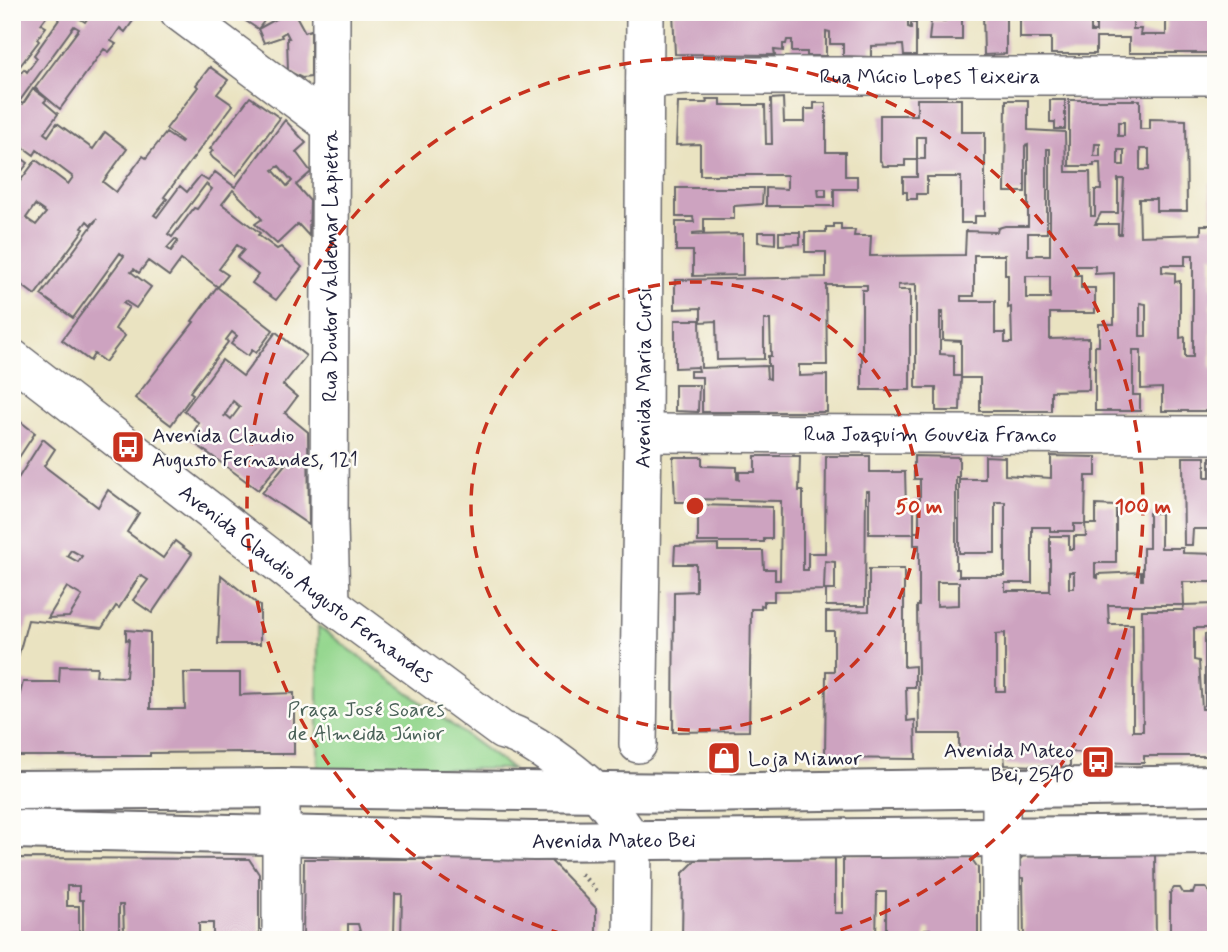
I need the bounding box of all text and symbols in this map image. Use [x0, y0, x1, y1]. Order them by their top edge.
street label: Rua Múcio Lopes Teixeira [820, 63, 1040, 91]
street label: Rua Doutor Valdemar Lapietra [316, 130, 346, 402]
street label: Avenida Maria Cursi [629, 288, 659, 469]
street label: Rua Joaquim Gouveia Franco [803, 421, 1057, 449]
place label: Avenida Claudio Augusto Fernandes, 121 [152, 422, 358, 474]
bus stop icon: Avenida Claudio Augusto Fernandes, 121 [109, 428, 147, 466]
street label: Avenida Claudio Augusto Fernandes [173, 479, 439, 690]
text: 50 m [896, 493, 943, 521]
text: 100 m [1115, 493, 1171, 521]
centre of rings [683, 494, 707, 518]
park label: Praça José Soares de Almeida Júnior [287, 696, 445, 748]
place label: Avenida Mateo Bei, 2540 [944, 737, 1074, 789]
shop icon: Loja Miamor [705, 739, 743, 777]
bus stop icon: Avenida Mateo Bei, 2540 [1079, 743, 1117, 781]
place label: Loja Miamor [748, 745, 862, 773]
street label: Avenida Mateo Bei [532, 827, 696, 856]

